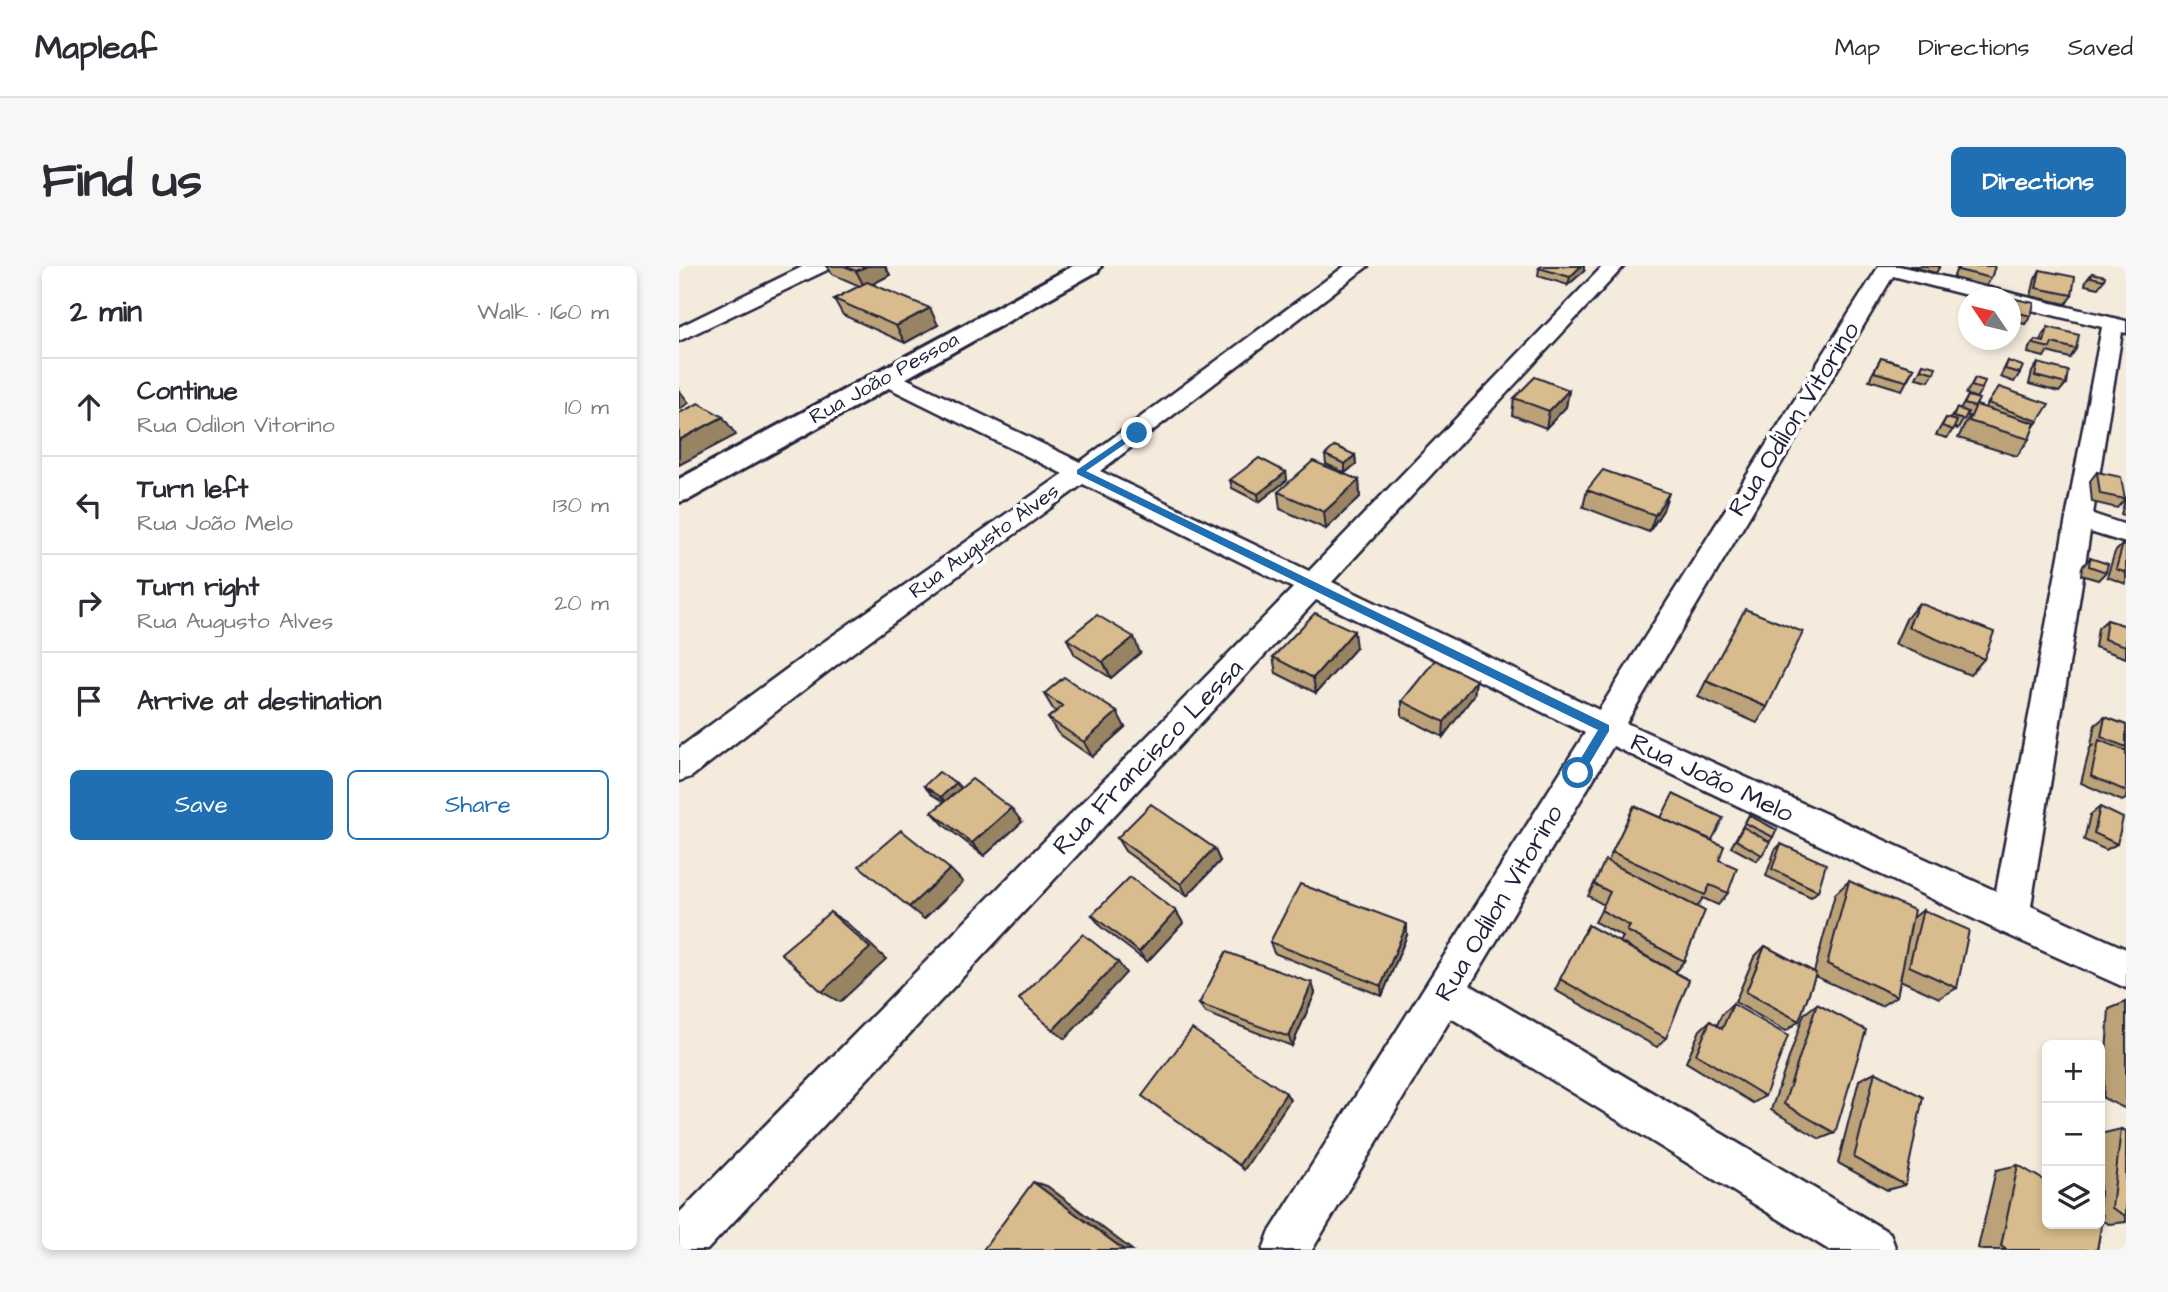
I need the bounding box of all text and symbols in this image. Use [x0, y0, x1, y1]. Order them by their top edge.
text: Mapleaf [35, 25, 157, 71]
text: Map [1835, 31, 1880, 65]
text: Directions [1918, 31, 2030, 65]
text: Saved [2068, 31, 2133, 65]
button: Directions [1951, 147, 2126, 217]
text: Find us [42, 148, 202, 216]
north arrow [1958, 287, 2021, 350]
text: 2 min [70, 291, 142, 333]
text: Walk · 160 m [477, 296, 609, 328]
street label: Rua Odilon Vitorino [1720, 314, 1869, 523]
street label: Rua João Pessoa [804, 325, 964, 431]
text: Continue [137, 373, 238, 409]
icon: ahead [70, 388, 108, 426]
text: 10 m [564, 391, 609, 423]
text: Rua Odilon Vitorino [137, 409, 335, 441]
route end [1121, 417, 1152, 448]
text: Turn left [137, 471, 248, 507]
street label: Rua Augusto Alves [903, 477, 1066, 607]
icon: left [70, 486, 108, 524]
text: 130 m [553, 489, 609, 521]
text: Rua João Melo [137, 507, 293, 539]
text: Turn right [137, 569, 259, 605]
icon: right [70, 584, 108, 622]
text: 20 m [554, 587, 609, 619]
text: Rua Augusto Alves [137, 605, 333, 637]
street label: Rua Francisco Lessa [1045, 651, 1251, 863]
icon: arrive [70, 682, 108, 720]
text: Arrive at destination [137, 683, 382, 719]
street label: Rua João Melo [1624, 724, 1800, 832]
route start [1562, 757, 1593, 788]
button: Save [70, 770, 333, 840]
button: Share [347, 770, 609, 840]
street label: Rua Odilon Vitorino [1426, 798, 1572, 1008]
map controls [2042, 1040, 2105, 1229]
button: + [2042, 1040, 2105, 1103]
button: − [2042, 1103, 2105, 1166]
button: layers [2042, 1166, 2105, 1229]

